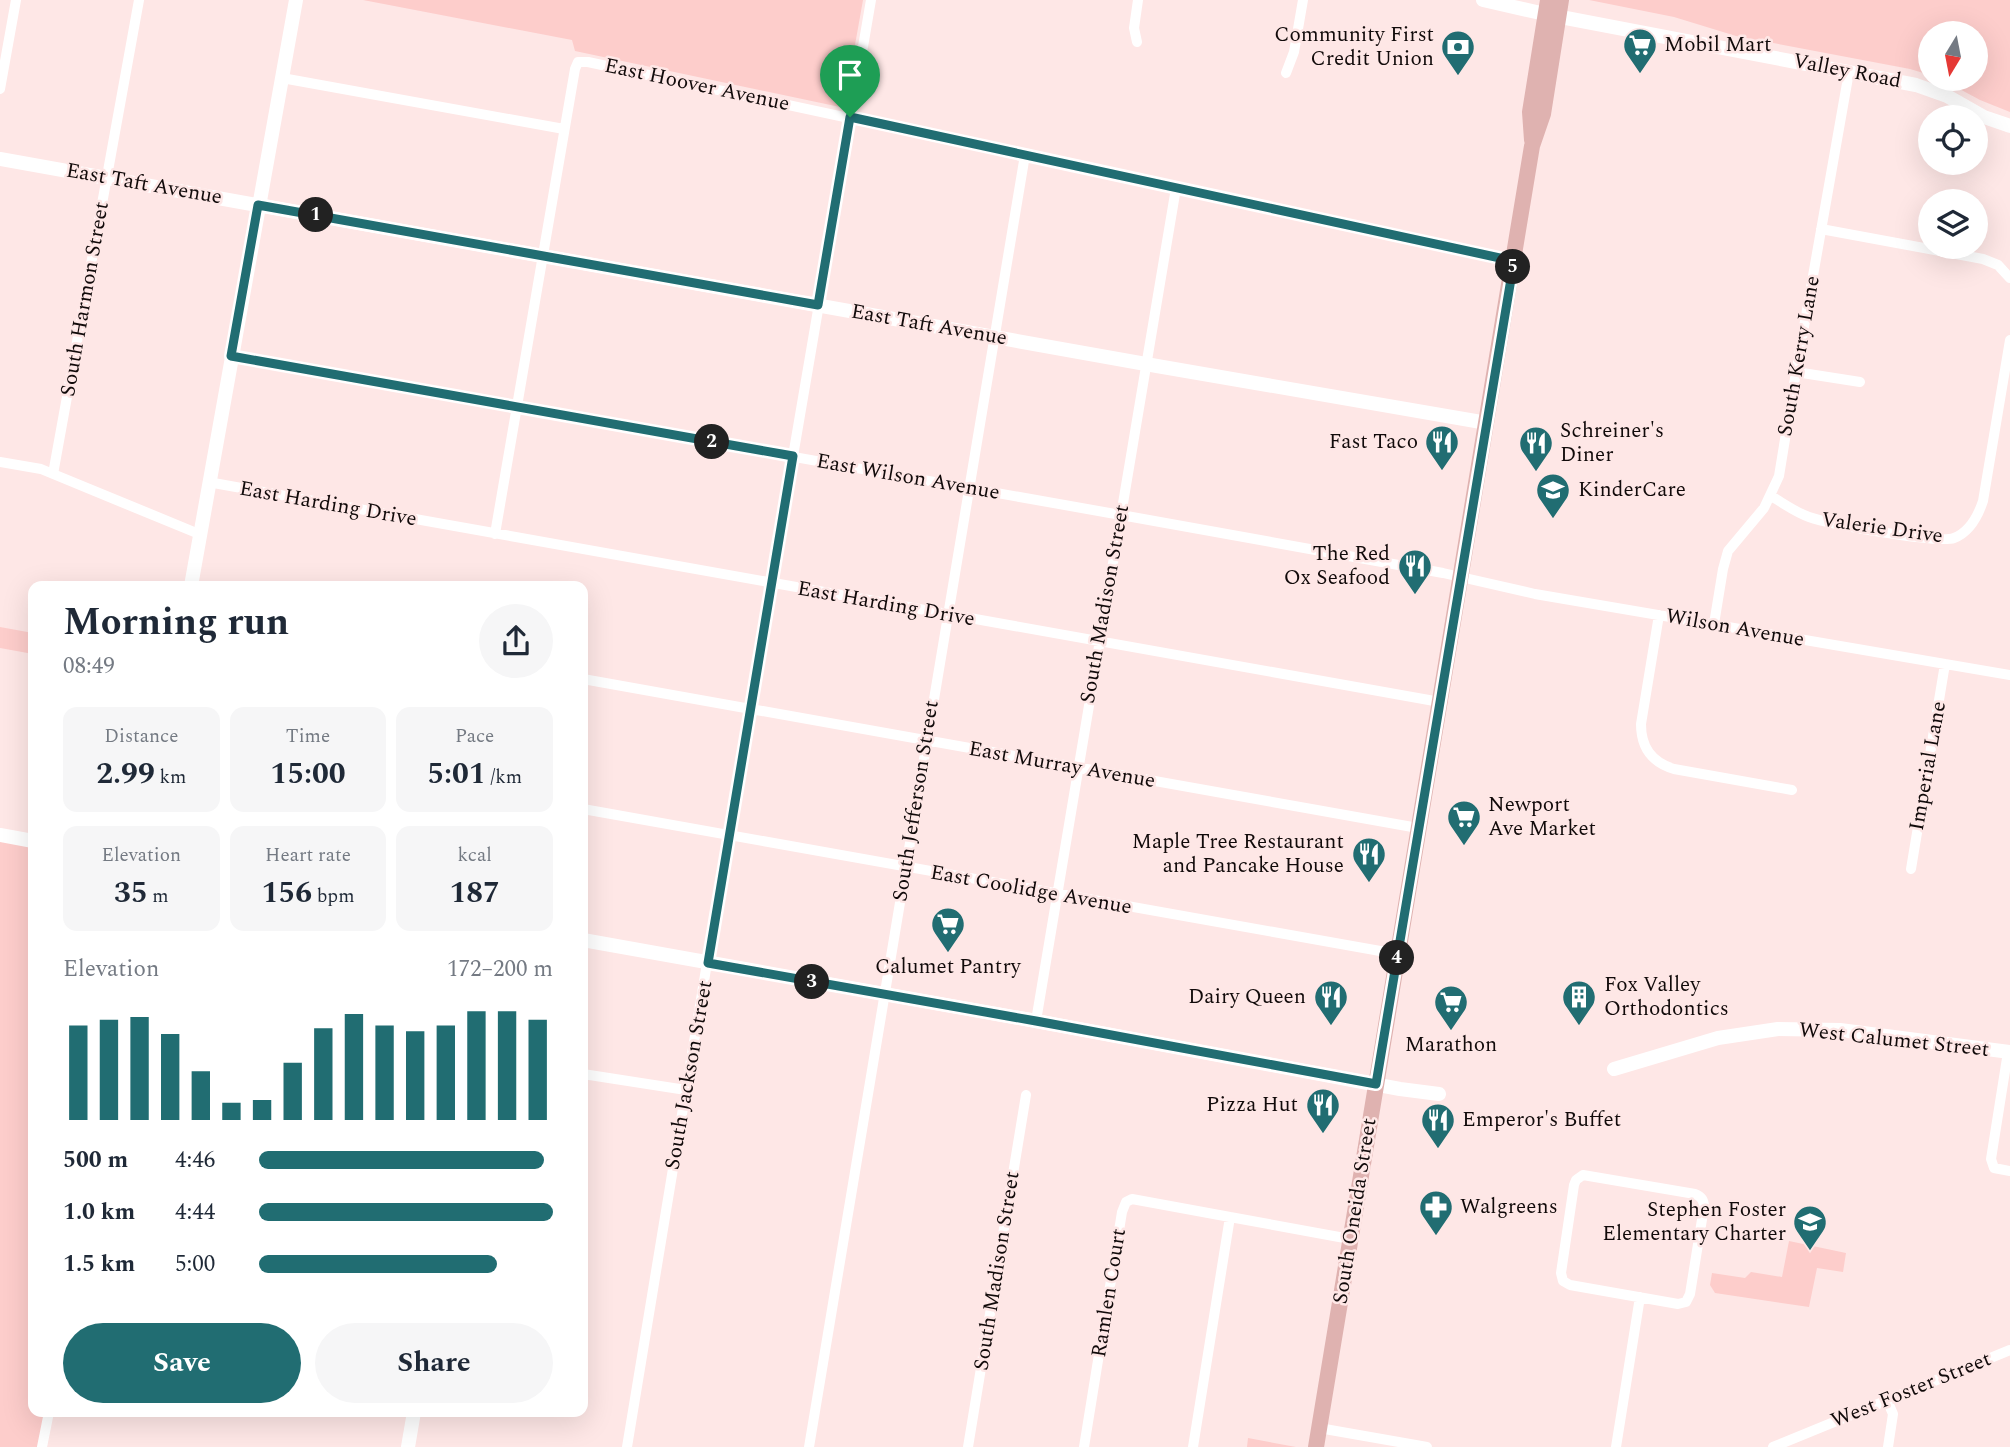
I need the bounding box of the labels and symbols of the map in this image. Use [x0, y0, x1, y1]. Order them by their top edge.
place label: Community First Credit Union [1274, 19, 1434, 75]
north arrow [1918, 21, 1988, 91]
supermarket icon: Mobil Mart [1621, 26, 1659, 75]
bank icon: Community First Credit Union [1439, 28, 1477, 77]
place label: Mobil Mart [1664, 29, 1771, 61]
pin [820, 45, 880, 117]
street label: Valley Road [1790, 45, 1904, 97]
street label: East Hoover Avenue [601, 50, 793, 120]
street label: East Taft Avenue [63, 155, 225, 213]
pin: 1 [298, 198, 334, 232]
street label: South Harmon Street [52, 199, 118, 399]
pin: 5 [1496, 250, 1530, 284]
street label: South Kerry Lane [1769, 273, 1829, 439]
street label: East Taft Avenue [848, 296, 1010, 354]
place label: Schreiner's Diner [1560, 415, 1664, 471]
restaurant icon: Fast Taco [1423, 423, 1461, 472]
pin: 2 [694, 424, 730, 460]
restaurant icon: Schreiner's Diner [1517, 424, 1555, 473]
place label: Fast Taco [1329, 426, 1418, 458]
street label: East Wilson Avenue [814, 445, 1002, 509]
school or university icon: KinderCare [1534, 471, 1572, 520]
street label: East Harding Drive [237, 473, 419, 535]
place label: KinderCare [1578, 474, 1686, 506]
street label: South Madison Street [1072, 502, 1138, 706]
street label: Valerie Drive [1819, 504, 1945, 552]
place label: The Red Ox Seafood [1284, 538, 1390, 594]
restaurant icon: The Red Ox Seafood [1396, 547, 1434, 596]
street label: East Harding Drive [795, 573, 977, 635]
street label: Wilson Avenue [1663, 600, 1807, 656]
street label: South Jefferson Street [884, 698, 948, 904]
street label: Imperial Lane [1901, 699, 1955, 833]
street label: East Murray Avenue [966, 733, 1158, 797]
place label: Newport Ave Market [1488, 789, 1596, 845]
supermarket icon: Newport Ave Market [1445, 798, 1483, 847]
place label: Maple Tree Restaurant and Pancake House [1132, 826, 1344, 882]
restaurant icon: Maple Tree Restaurant and Pancake House [1350, 835, 1388, 884]
street label: East Coolidge Avenue [928, 857, 1134, 923]
supermarket icon: Calumet Pantry [929, 905, 967, 954]
pin: 4 [1380, 940, 1414, 976]
place label: Calumet Pantry [875, 951, 1022, 983]
pin: 3 [794, 964, 830, 1000]
place label: Fox Valley Orthodontics [1604, 969, 1729, 1025]
street label: South Jackson Street [657, 978, 721, 1172]
restaurant icon: Dairy Queen [1312, 978, 1350, 1027]
building icon: Fox Valley Orthodontics [1560, 978, 1598, 1027]
place label: Dairy Queen [1188, 981, 1306, 1013]
supermarket icon: Marathon [1432, 983, 1470, 1032]
street label: West Calumet Street [1797, 1014, 1991, 1066]
place label: Marathon [1405, 1029, 1497, 1061]
restaurant icon: Pizza Hut [1304, 1086, 1342, 1135]
place label: Pizza Hut [1206, 1089, 1298, 1121]
restaurant icon: Emperor's Buffet [1419, 1101, 1457, 1150]
place label: Emperor's Buffet [1462, 1104, 1621, 1136]
street label: South Oneida Street [1325, 1116, 1385, 1306]
street label: South Madison Street [965, 1169, 1029, 1373]
pharmacy icon: Walgreens [1417, 1188, 1455, 1237]
place label: Walgreens [1460, 1191, 1558, 1223]
place label: Stephen Foster Elementary Charter [1602, 1194, 1786, 1250]
school or university icon: Stephen Foster Elementary Charter [1791, 1203, 1829, 1252]
street label: Ramlen Court [1083, 1226, 1135, 1360]
street label: West Foster Street [1826, 1343, 1996, 1437]

